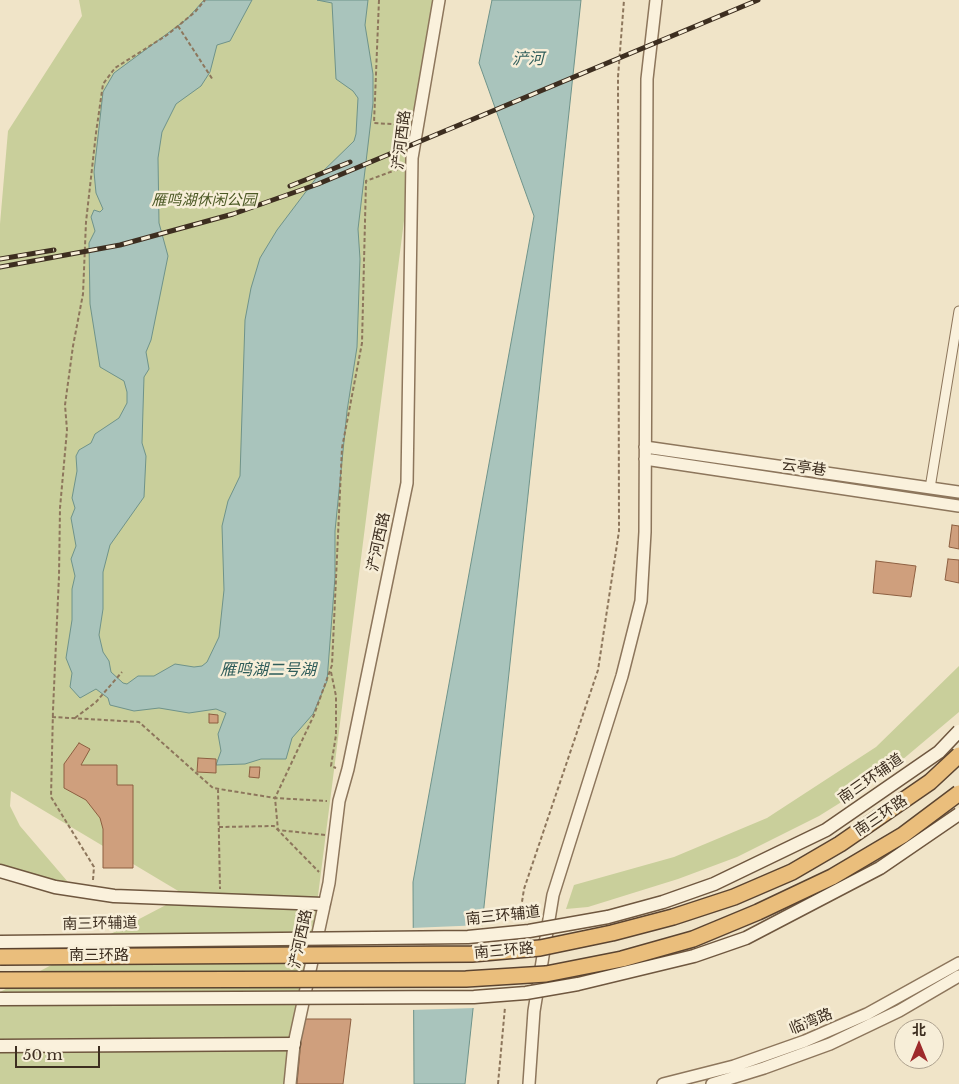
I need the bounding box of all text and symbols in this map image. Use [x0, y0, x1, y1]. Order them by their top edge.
water label: 浐河 [512, 49, 544, 69]
street label: 浐河西路 [389, 109, 415, 171]
park label: 雁鸣湖休闲公园 [152, 192, 256, 210]
street label: 云亭巷 [780, 456, 828, 480]
street label: 浐河西路 [364, 511, 394, 573]
water label: 雁鸣湖二号湖 [220, 660, 316, 680]
street label: 南三环辅道 [835, 750, 907, 808]
street label: 南三环路 [851, 792, 911, 840]
street label: 南三环辅道 [465, 903, 541, 929]
street label: 浐河西路 [286, 908, 316, 970]
street label: 南三环辅道 [62, 914, 138, 934]
street label: 南三环路 [473, 939, 535, 963]
street label: 南三环路 [69, 947, 129, 965]
street label: 临湾路 [787, 1005, 835, 1039]
north arrow [894, 1019, 944, 1069]
text: 北 [912, 1021, 926, 1039]
scale bar [18, 1036, 102, 1068]
text: 50 m [23, 1045, 63, 1064]

